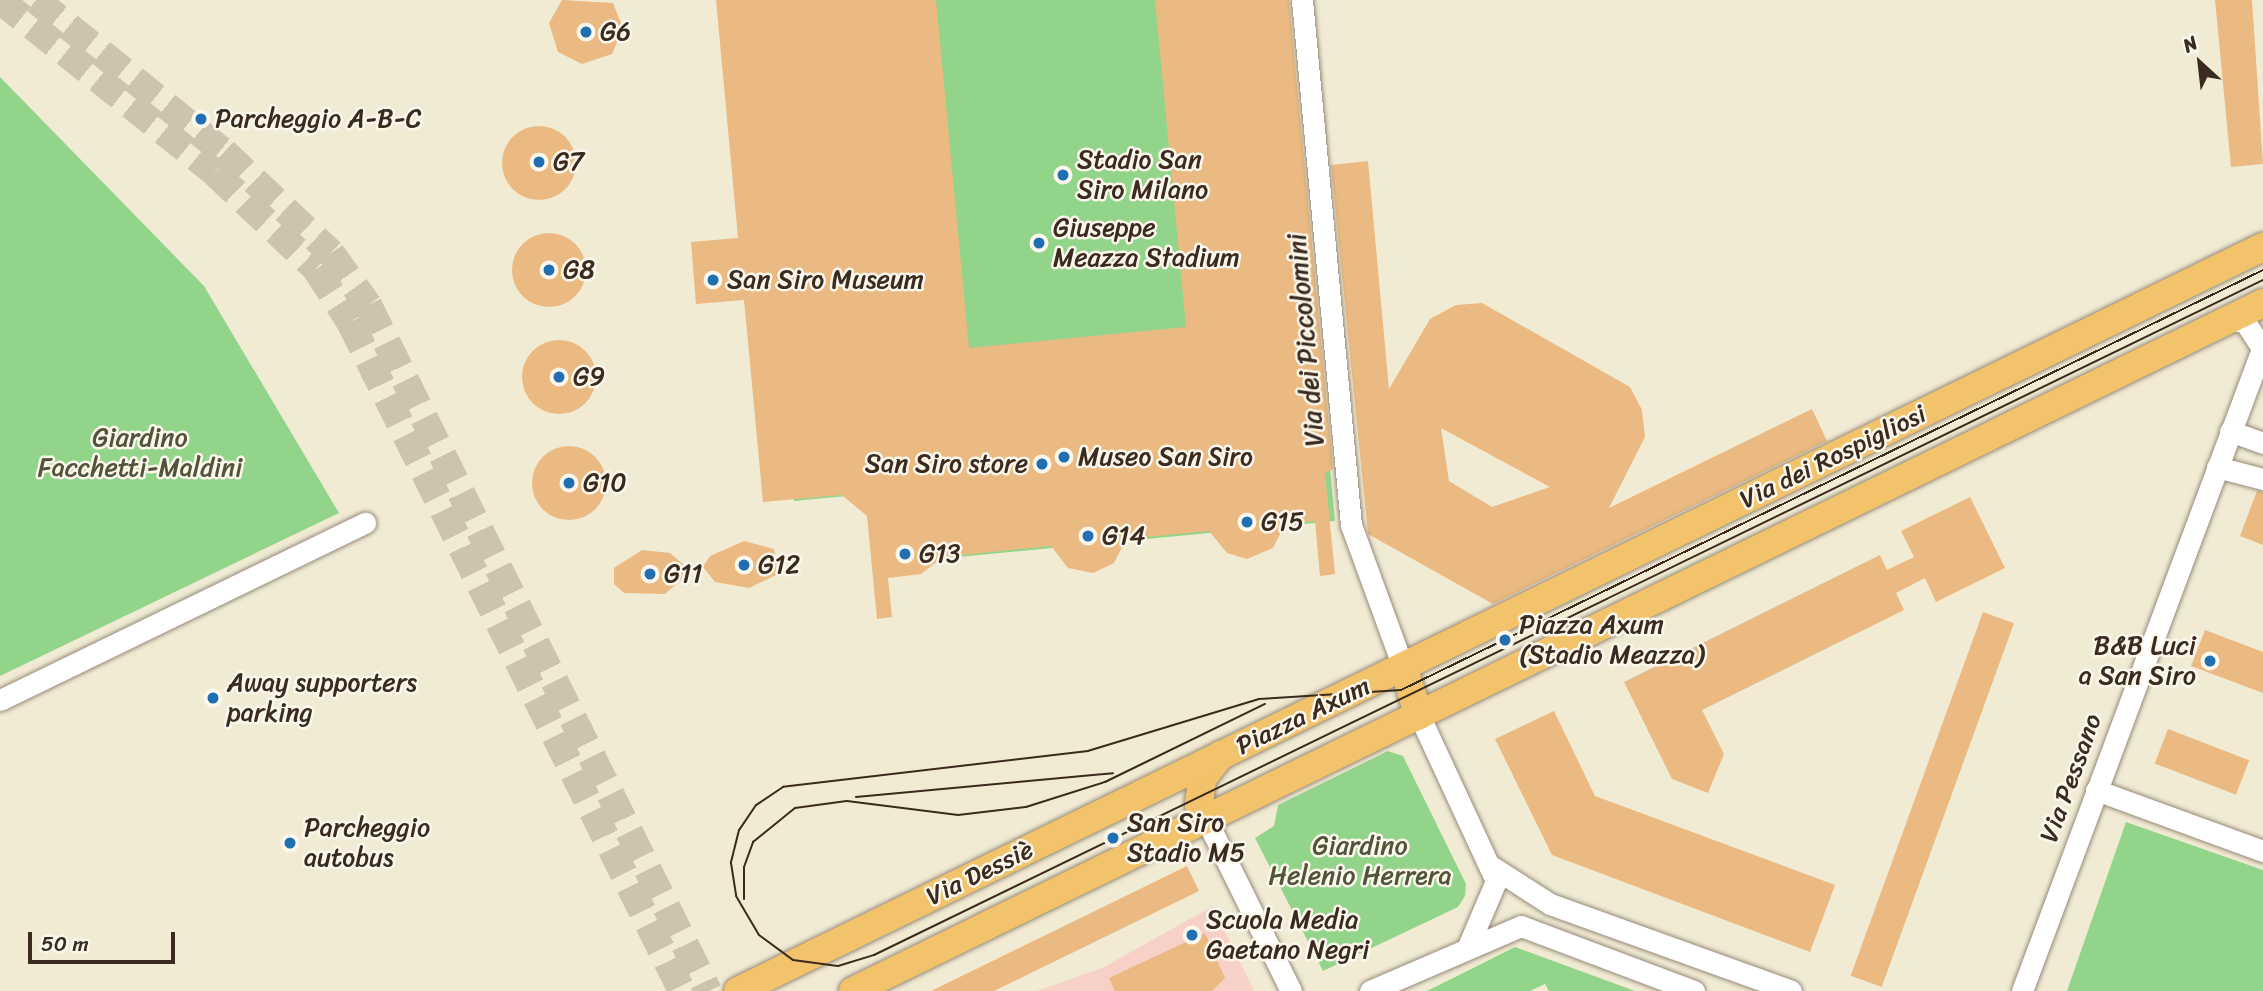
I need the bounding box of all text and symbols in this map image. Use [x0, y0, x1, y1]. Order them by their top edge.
place label: G6 [600, 16, 631, 48]
marker: G6 [578, 24, 594, 40]
text: N [2177, 26, 2204, 62]
north arrow [2165, 28, 2235, 98]
place label: Parcheggio A-B-C [215, 103, 422, 135]
marker: Parcheggio A-B-C [193, 111, 209, 127]
place label: Stadio San Siro Milano [1077, 144, 1207, 206]
place label: G7 [553, 146, 584, 178]
marker: G7 [531, 154, 547, 170]
marker: Stadio San Siro Milano [1055, 167, 1071, 183]
place label: Giuseppe Meazza Stadium [1053, 212, 1241, 274]
street label: Via dei Piccolomini [1281, 232, 1331, 448]
marker: Giuseppe Meazza Stadium [1031, 235, 1047, 251]
place label: G8 [563, 254, 595, 286]
marker: G8 [541, 262, 557, 278]
place label: San Siro Museum [727, 264, 926, 296]
marker: San Siro Museum [705, 272, 721, 288]
place label: G9 [573, 361, 605, 393]
marker: G9 [551, 369, 567, 385]
street label: Via dei Rospigliosi [1734, 398, 1932, 516]
park label: Giardino Facchetti-Maldini [38, 422, 242, 484]
place label: Museo San Siro [1078, 441, 1256, 473]
place label: San Siro store [863, 448, 1028, 480]
marker: Museo San Siro [1056, 449, 1072, 465]
marker: San Siro store [1034, 456, 1050, 472]
place label: G10 [583, 467, 627, 499]
marker: G10 [561, 475, 577, 491]
place label: G15 [1261, 506, 1304, 538]
marker: G15 [1239, 514, 1255, 530]
place label: G14 [1102, 520, 1146, 552]
marker: G14 [1080, 528, 1096, 544]
place label: G13 [919, 538, 961, 570]
marker: G13 [897, 546, 913, 562]
place label: G12 [758, 549, 800, 581]
marker: G12 [736, 557, 752, 573]
place label: G11 [664, 558, 703, 590]
marker: G11 [642, 566, 658, 582]
place label: Piazza Axum (Stadio Meazza) [1519, 609, 1704, 670]
place label: B&B Luci a San Siro [2079, 630, 2196, 692]
marker: Piazza Axum (Stadio Meazza) [1497, 632, 1513, 648]
marker: B&B Luci a San Siro [2202, 653, 2218, 669]
place label: Away supporters parking [227, 667, 419, 728]
street label: Piazza Axum [1231, 670, 1375, 762]
marker: Away supporters parking [205, 690, 221, 706]
street label: Via Pessano [2033, 709, 2109, 847]
place label: San Siro Stadio M5 [1127, 807, 1245, 868]
place label: Parcheggio autobus [304, 812, 430, 874]
marker: San Siro Stadio M5 [1105, 830, 1121, 846]
park label: Giardino Helenio Herrera [1268, 830, 1452, 892]
street label: Via Dessiè [921, 834, 1039, 912]
marker: Parcheggio autobus [282, 835, 298, 851]
place label: Scuola Media Gaetano Negri [1206, 904, 1369, 965]
scale bar [32, 918, 178, 962]
text: 50 m [41, 925, 89, 963]
marker: Scuola Media Gaetano Negri [1184, 927, 1200, 943]

